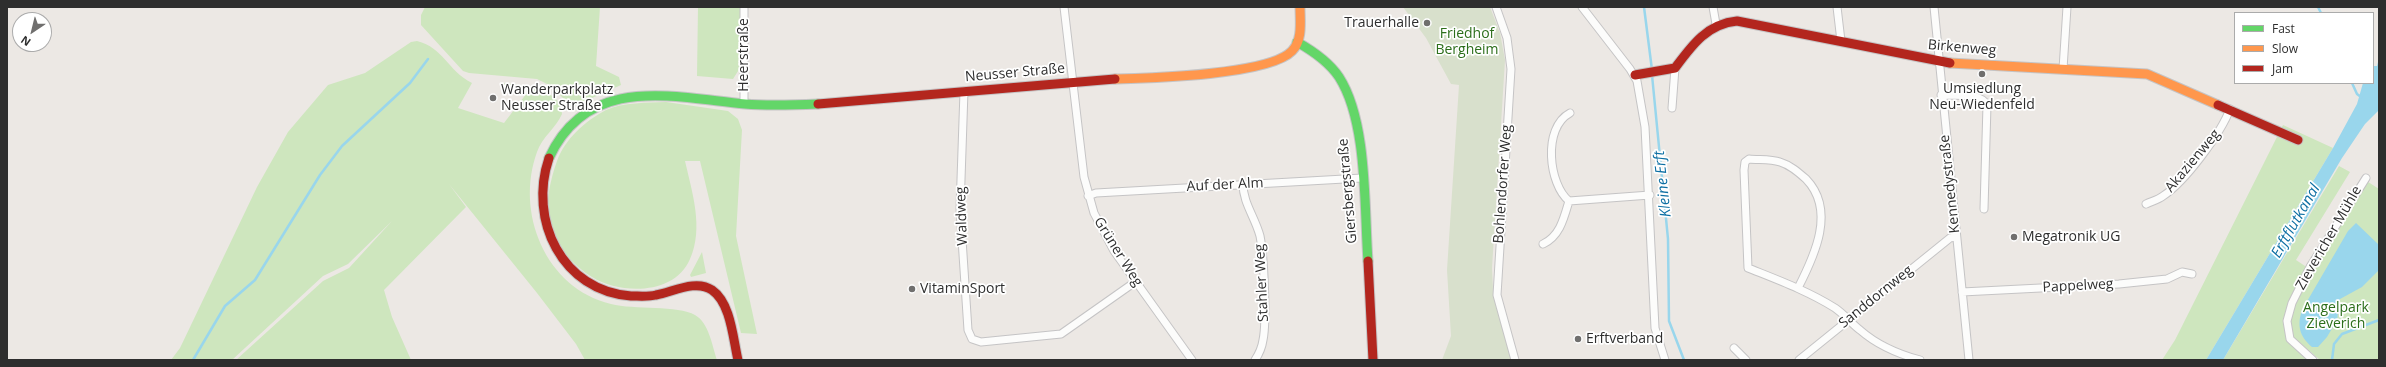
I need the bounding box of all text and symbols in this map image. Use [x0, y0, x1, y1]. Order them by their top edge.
north arrow [12, 12, 52, 52]
legend [2234, 12, 2374, 84]
place label: Trauerhalle [1344, 15, 1419, 31]
street label: Heerstraße [736, 18, 752, 92]
marker: Trauerhalle [1422, 18, 1432, 28]
text: Fast [2272, 20, 2295, 37]
park label: Friedhof Bergheim [1435, 26, 1499, 58]
text: N [17, 33, 33, 50]
street label: Birkenweg [1927, 37, 1997, 59]
text: Slow [2272, 40, 2298, 57]
street label: Neusser Straße [964, 60, 1066, 86]
text: Jam [2272, 60, 2293, 77]
marker: Umsiedlung Neu-Wiedenfeld [1977, 69, 1987, 79]
place label: Umsiedlung Neu-Wiedenfeld [1929, 81, 2035, 114]
place label: Wanderparkplatz Neusser Straße [501, 82, 613, 114]
marker: Wanderparkplatz Neusser Straße [488, 93, 498, 103]
street label: Bohlendorfer Weg [1490, 124, 1516, 244]
street label: Akazienweg [2162, 126, 2224, 196]
street label: Kennedystraße [1936, 134, 1964, 234]
street label: Giersbergstraße [1335, 138, 1361, 244]
water label: Kleine Erft [1651, 150, 1675, 218]
street label: Auf der Alm [1186, 175, 1264, 195]
water label: Erftflutkanal [2268, 181, 2324, 261]
street label: Zievericher Mühle [2292, 183, 2366, 293]
street label: Waldweg [953, 186, 971, 246]
street label: Grüner Weg [1090, 214, 1146, 290]
place label: Megatronik UG [2022, 229, 2120, 245]
marker: Megatronik UG [2009, 232, 2019, 242]
street label: Stahler Weg [1252, 244, 1272, 322]
street label: Sanddornweg [1836, 262, 1916, 332]
street label: Pappelweg [2042, 276, 2114, 296]
place label: VitaminSport [920, 281, 1005, 297]
marker: VitaminSport [907, 284, 917, 294]
park label: Angelpark Zieverich [2303, 300, 2369, 332]
place label: Erftverband [1586, 331, 1663, 347]
marker: Erftverband [1573, 334, 1583, 344]

